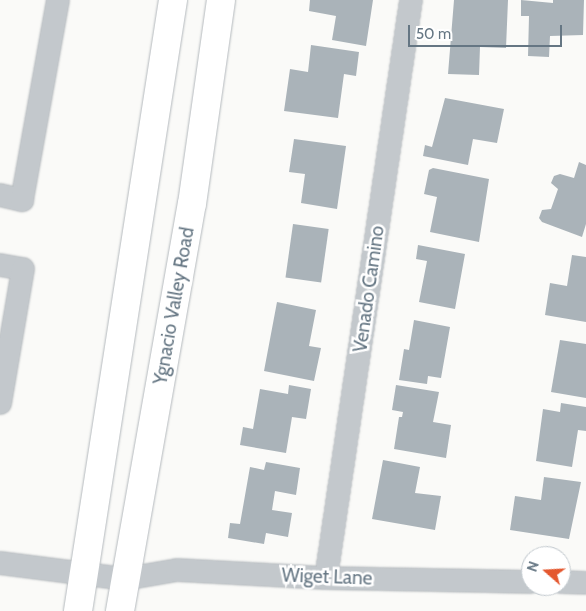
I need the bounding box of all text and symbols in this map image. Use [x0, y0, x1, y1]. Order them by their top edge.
scale bar [411, 15, 565, 47]
text: 50 m [416, 25, 451, 43]
street label: Venado Camino [349, 224, 389, 354]
street label: Ygnacio Valley Road [149, 226, 199, 386]
north arrow [521, 546, 571, 596]
text: N [523, 559, 543, 574]
street label: Wiget Lane [281, 564, 373, 590]

